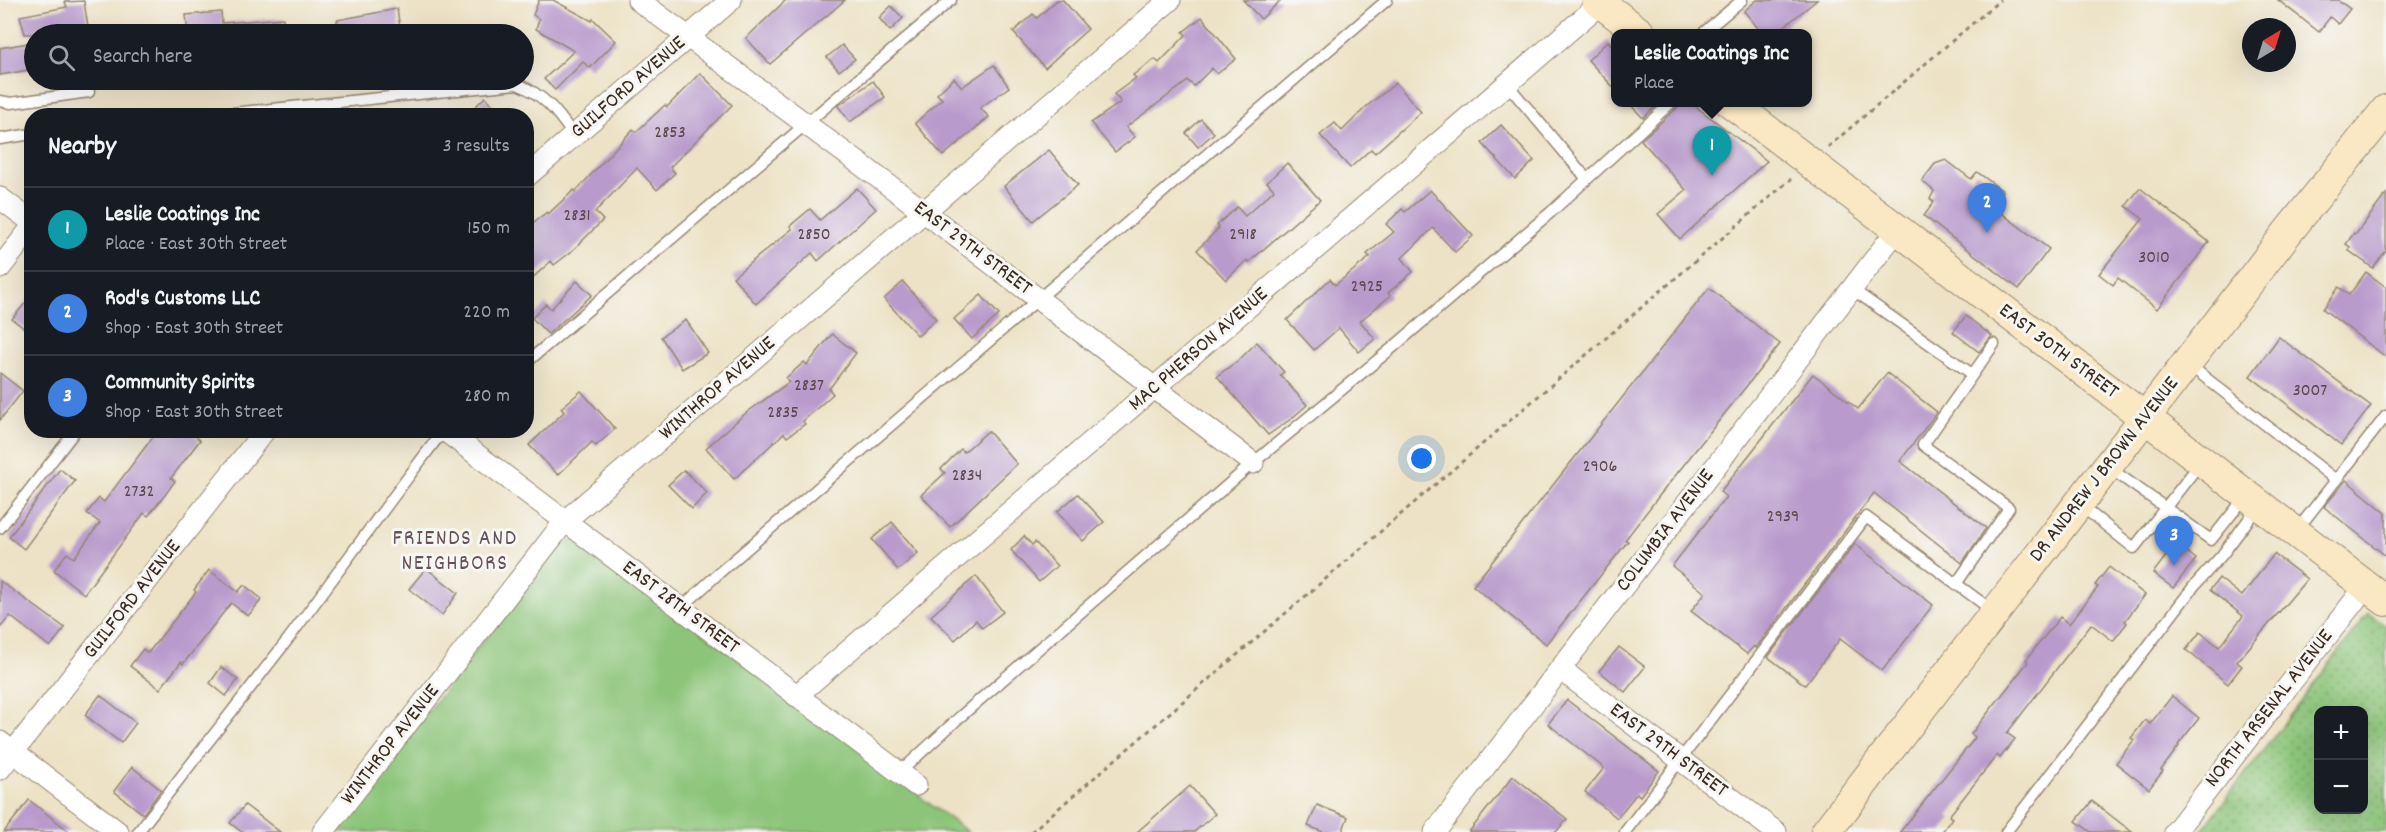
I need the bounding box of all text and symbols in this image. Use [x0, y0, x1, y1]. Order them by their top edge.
north arrow [2242, 18, 2296, 72]
search box [24, 24, 534, 90]
street label: GUILFORD AVENUE [565, 29, 694, 147]
popup [1611, 29, 1812, 107]
text: Leslie Coatings Inc [1634, 39, 1789, 70]
icon: search [45, 41, 78, 74]
text: Search here [93, 42, 192, 73]
text: Place [1634, 70, 1674, 98]
house number: 2853 [654, 121, 686, 146]
pin: 1 [1692, 126, 1732, 176]
text: Nearby [48, 129, 116, 166]
text: 3 results [443, 133, 510, 161]
pin: 2 [1968, 184, 2006, 233]
street label: EAST 29TH STREET [906, 194, 1038, 304]
text: Leslie Coatings Inc [105, 200, 260, 231]
house number: 2831 [563, 204, 591, 229]
text: 1 [65, 215, 70, 243]
text: 150 m [467, 215, 510, 243]
house number: 2850 [797, 223, 831, 248]
house number: 2918 [1229, 223, 1257, 248]
text: Place · East 30th Street [105, 231, 287, 259]
house number: 3010 [2138, 246, 2170, 271]
house number: 2925 [1351, 275, 1383, 300]
street label: MAC PHERSON AVENUE [1123, 280, 1276, 419]
text: Rod's Customs LLC [105, 284, 260, 315]
street label: EAST 30TH STREET [1992, 297, 2125, 408]
text: 2 [63, 299, 72, 327]
text: 220 m [463, 299, 510, 327]
text: Shop · East 30th Street [105, 315, 283, 343]
street label: WINTHROP AVENUE [653, 330, 783, 448]
text: Community Spirits [105, 368, 255, 399]
street label: DR ANDREW J BROWN AVENUE [2023, 370, 2187, 569]
house number: 2837 [794, 374, 824, 399]
house number: 3007 [2293, 379, 2327, 404]
text: 3 [63, 383, 72, 411]
text: 280 m [464, 383, 510, 411]
text: Shop · East 30th Street [105, 399, 283, 427]
house number: 2835 [767, 401, 799, 426]
your location [1407, 444, 1436, 473]
house number: 2906 [1583, 455, 1617, 480]
street label: COLUMBIA AVENUE [1610, 463, 1723, 599]
house number: 2834 [952, 464, 982, 489]
house number: 2732 [124, 480, 154, 505]
house number: 2939 [1767, 505, 1799, 530]
pin: 3 [2154, 516, 2194, 566]
district label: FRIENDS AND NEIGHBORS [392, 524, 518, 580]
street label: GUILFORD AVENUE [77, 534, 190, 666]
street label: EAST 28TH STREET [615, 554, 746, 663]
street label: NORTH ARSENAL AVENUE [2199, 623, 2342, 794]
street label: WINTHROP AVENUE [334, 678, 448, 812]
street label: EAST 29TH STREET [1602, 696, 1734, 806]
map controls [2314, 706, 2368, 814]
button: + [2314, 706, 2368, 760]
button: − [2314, 760, 2368, 814]

